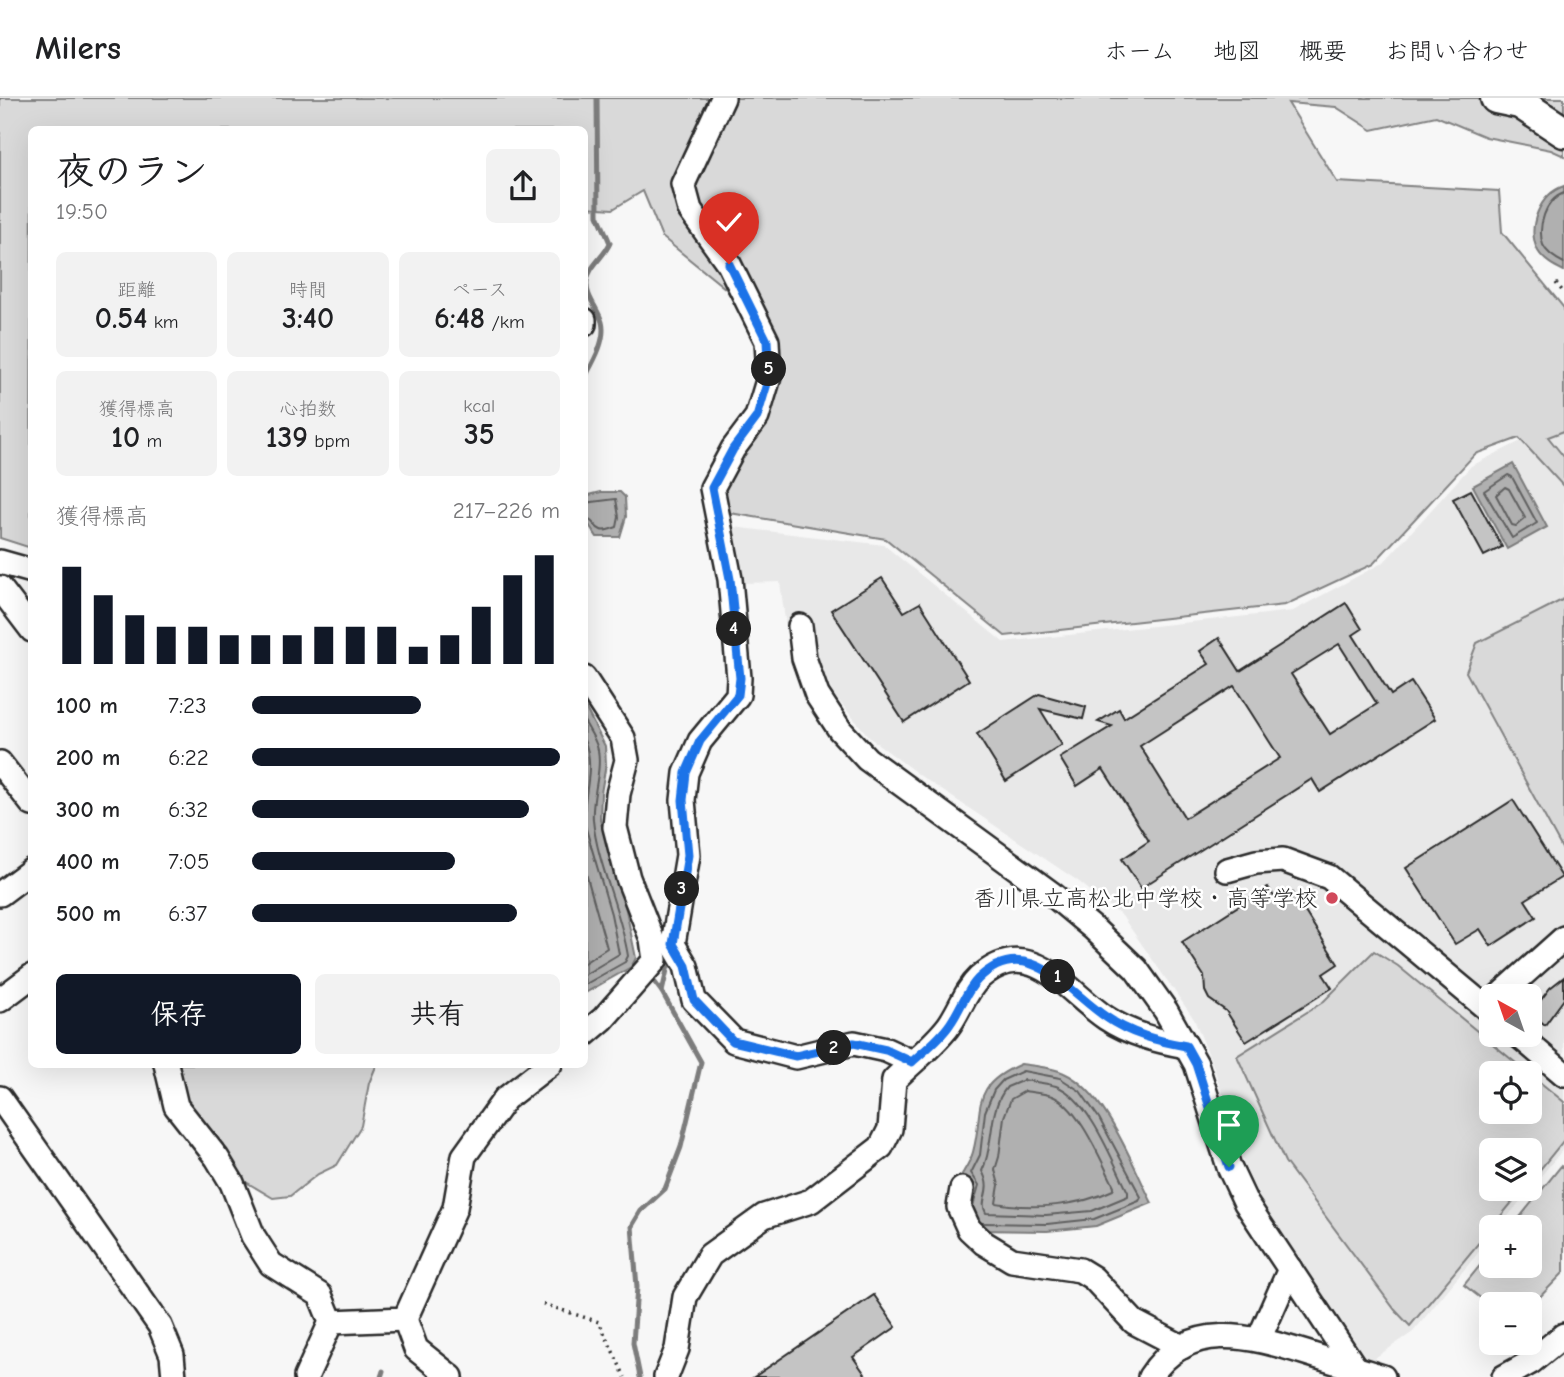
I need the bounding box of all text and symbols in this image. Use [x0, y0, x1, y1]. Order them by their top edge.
text: Milers [35, 29, 121, 67]
text: ホーム [1104, 37, 1175, 65]
text: 地図 [1213, 37, 1261, 65]
text: 概要 [1299, 37, 1347, 65]
text: お問い合わせ [1385, 37, 1529, 65]
button: share [486, 149, 560, 223]
text: 夜のラン [56, 150, 208, 194]
pin [699, 192, 759, 264]
text: 19:50 [56, 198, 108, 225]
icon: check [710, 203, 748, 241]
text: 距離 [118, 279, 156, 301]
text: 時間 [289, 279, 327, 301]
text: ペース [451, 279, 507, 301]
text: 0.54 [95, 301, 147, 336]
text: 3:40 [282, 301, 334, 336]
text: 6:48 [434, 301, 485, 336]
text: km [147, 311, 179, 333]
text: /km [485, 311, 525, 333]
pin: 5 [752, 352, 786, 386]
text: 5 [763, 357, 774, 379]
text: kcal [463, 395, 495, 417]
text: 獲得標高 [99, 398, 175, 420]
text: 心拍数 [279, 398, 337, 420]
text: 35 [464, 417, 495, 452]
text: 10 [111, 420, 140, 455]
text: 139 [266, 420, 308, 455]
text: m [140, 430, 162, 452]
text: bpm [308, 430, 350, 452]
text: 217–226 m [453, 497, 560, 524]
text: 獲得標高 [56, 503, 148, 530]
pin: 4 [716, 612, 752, 646]
text: 4 [729, 617, 738, 639]
text: 100 m [56, 692, 118, 719]
text: 7:23 [168, 692, 207, 719]
text: 200 m [56, 744, 120, 771]
text: 6:22 [168, 744, 209, 771]
text: 300 m [56, 796, 120, 823]
text: 6:32 [168, 796, 208, 823]
text: 400 m [56, 848, 120, 875]
text: 7:05 [168, 848, 210, 875]
pin: 3 [664, 872, 700, 906]
text: 3 [677, 877, 686, 899]
place label: 香川県立高松北中学校・高等学校 [973, 885, 1318, 912]
marker: 香川県立高松北中学校・高等学校 [1324, 890, 1340, 906]
text: 500 m [56, 900, 121, 927]
text: 6:37 [168, 900, 207, 927]
pin: 1 [1040, 960, 1076, 994]
text: 1 [1054, 965, 1061, 987]
button: 保存 [56, 974, 301, 1054]
button: 共有 [315, 974, 560, 1054]
north arrow [1479, 984, 1542, 1046]
map controls [1479, 984, 1542, 1355]
pin: 2 [816, 1030, 852, 1066]
text: 2 [829, 1036, 838, 1058]
button: locate [1479, 1061, 1542, 1124]
pin [1199, 1095, 1259, 1167]
icon: arrive [1210, 1106, 1248, 1144]
button: layers [1479, 1138, 1542, 1201]
button: + [1479, 1215, 1542, 1278]
button: − [1479, 1292, 1542, 1355]

